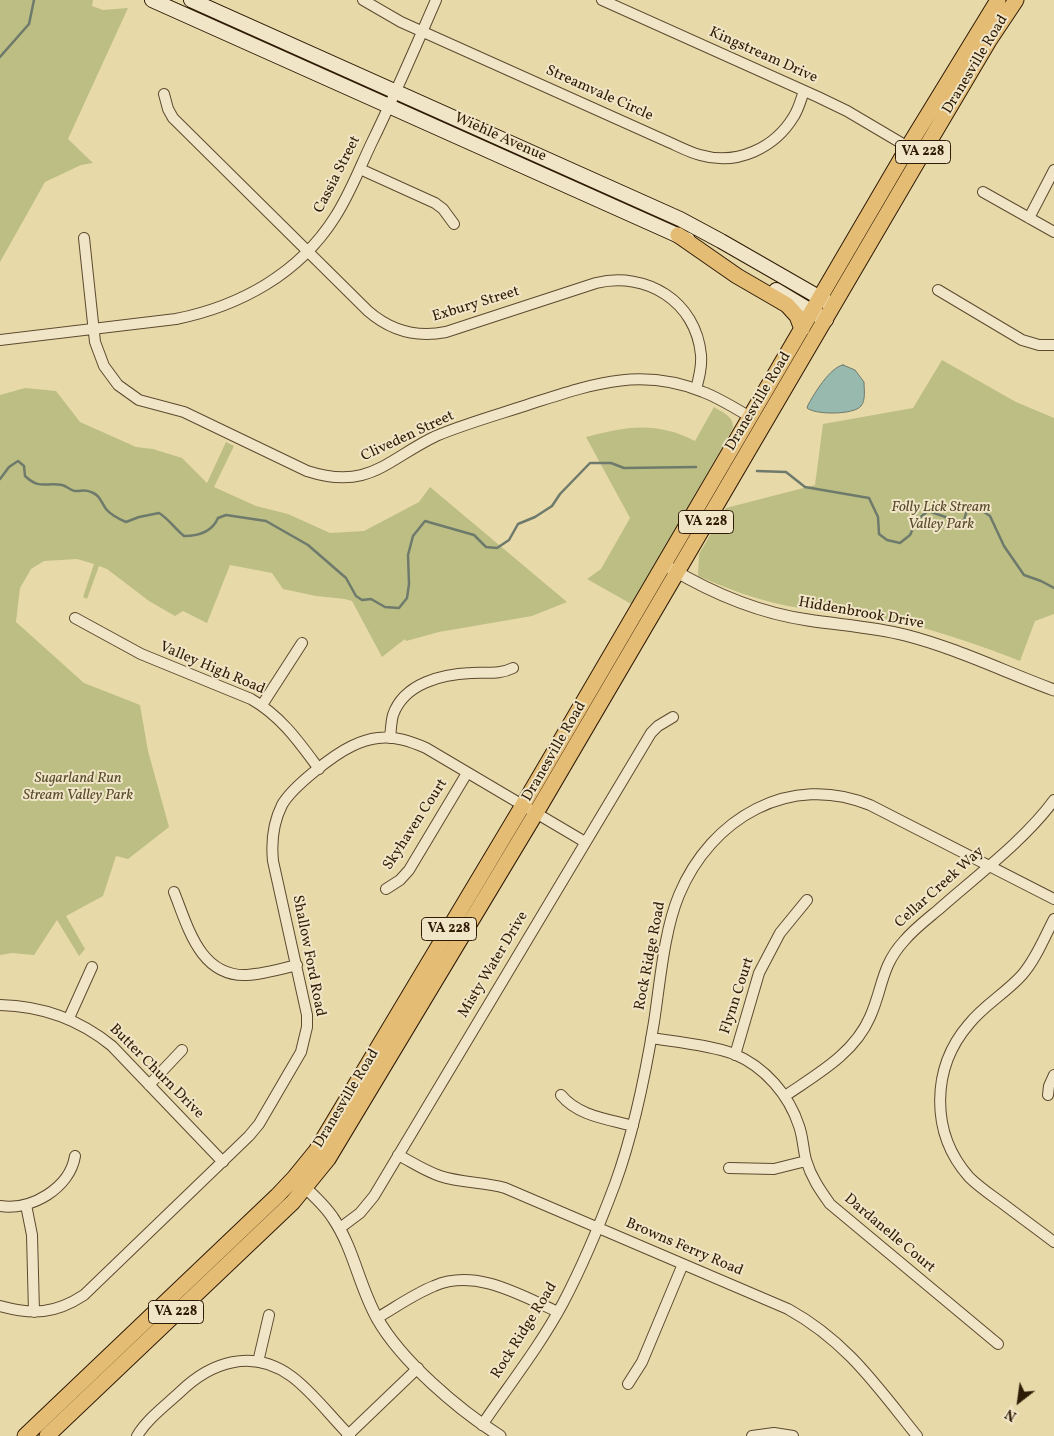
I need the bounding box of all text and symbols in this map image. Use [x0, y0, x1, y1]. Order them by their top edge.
street label: Dranesville Road [939, 12, 1013, 118]
street label: Kingstream Drive [706, 24, 820, 88]
street label: Streamvale Circle [543, 62, 655, 126]
street label: Wiehle Avenue [451, 110, 549, 166]
street label: Cassia Street [311, 133, 365, 217]
road number: VA 228 [896, 140, 950, 163]
street label: Exbury Street [430, 283, 522, 327]
street label: Dranesville Road [722, 349, 796, 455]
street label: Cliveden Street [359, 408, 457, 466]
park label: Folly Lick Stream Valley Park [891, 499, 991, 534]
road number: VA 228 [678, 511, 734, 534]
street label: Hiddenbrook Drive [797, 594, 925, 634]
street label: Valley High Road [157, 639, 267, 699]
street label: Dranesville Road [519, 699, 591, 805]
park label: Sugarland Run Stream Valley Park [23, 770, 133, 805]
street label: Skyhaven Court [380, 776, 452, 874]
street label: Cellar Creek Way [892, 843, 988, 933]
street label: Shallow Ford Road [287, 894, 329, 1018]
street label: Rock Ridge Road [632, 900, 670, 1012]
street label: Misty Water Drive [455, 909, 533, 1021]
road number: VA 228 [422, 918, 476, 941]
street label: Flynn Court [717, 955, 759, 1037]
street label: Butter Churn Drive [105, 1021, 207, 1123]
street label: Dranesville Road [310, 1046, 384, 1152]
street label: Dardanelle Court [840, 1191, 938, 1277]
street label: Browns Ferry Road [623, 1215, 745, 1281]
street label: Rock Ridge Road [488, 1279, 562, 1383]
road number: VA 228 [148, 1300, 204, 1324]
north arrow [994, 1376, 1044, 1426]
text: N [1002, 1404, 1020, 1425]

